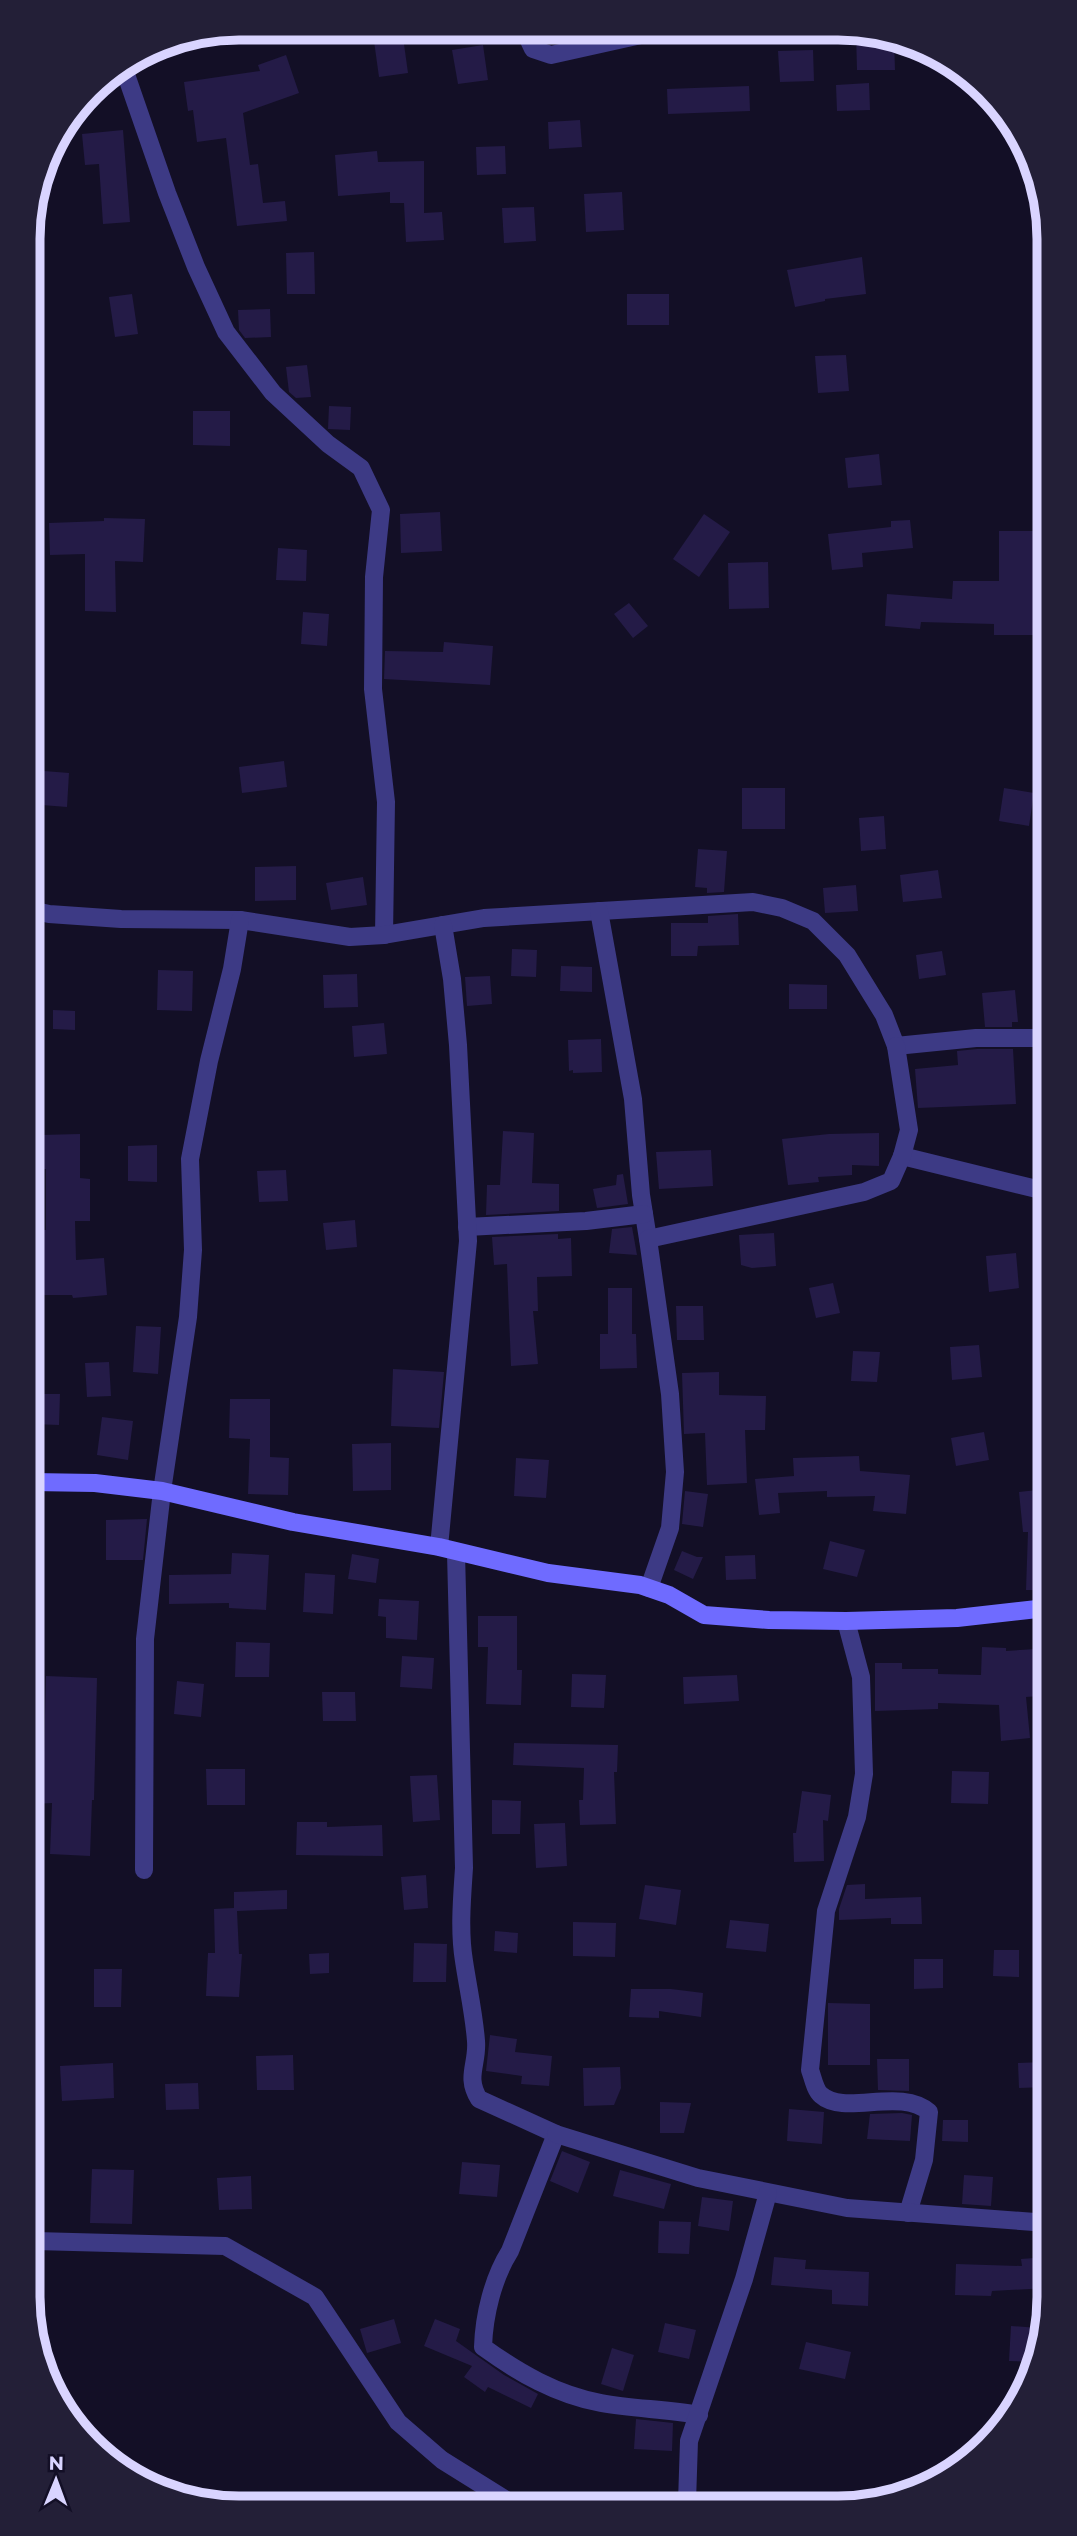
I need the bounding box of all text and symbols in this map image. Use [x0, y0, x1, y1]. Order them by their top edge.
north arrow [21, 2445, 91, 2515]
text: N [48, 2452, 64, 2475]

